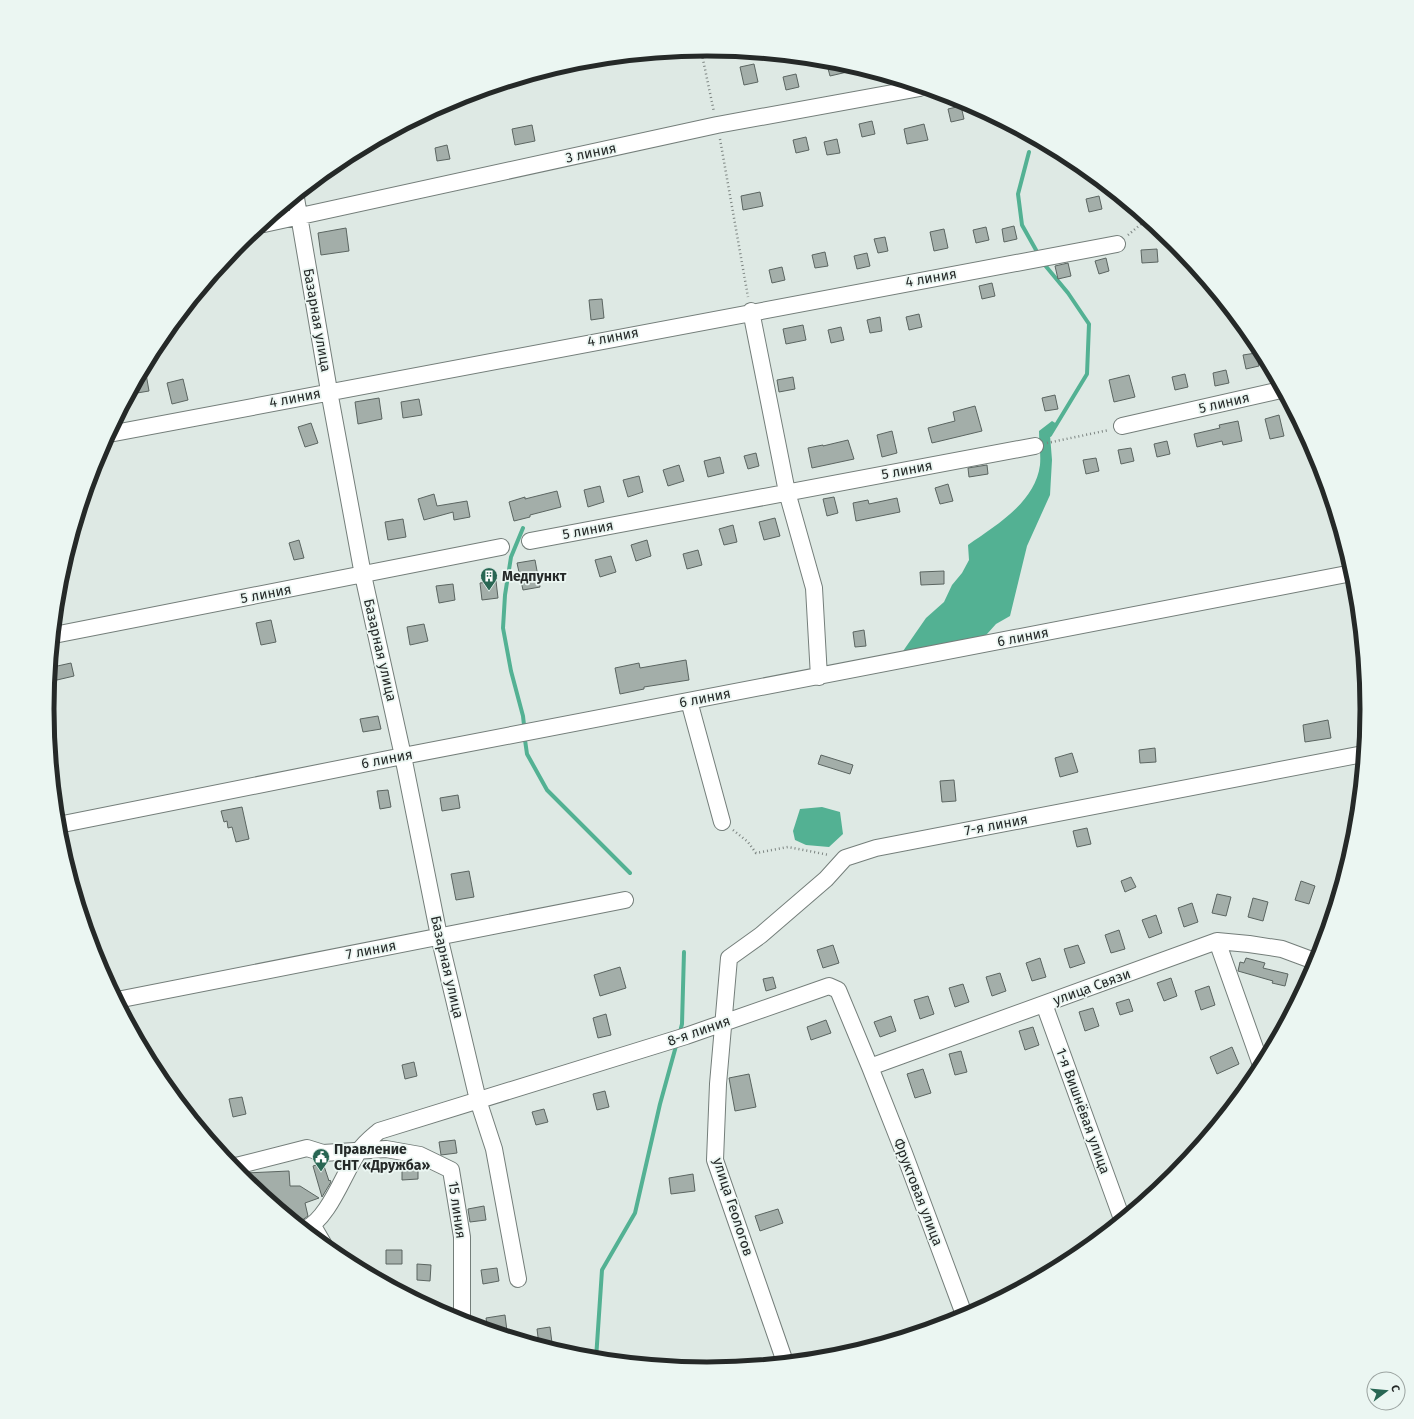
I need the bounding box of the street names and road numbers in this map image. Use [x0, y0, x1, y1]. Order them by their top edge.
street label: 3 линия [564, 139, 618, 167]
street label: 4 линия [904, 265, 958, 291]
street label: Базарная улица [300, 267, 334, 373]
street label: 4 линия [586, 324, 640, 350]
street label: 4 линия [268, 385, 322, 411]
street label: 5 линия [1197, 389, 1251, 417]
street label: 5 линия [880, 457, 934, 483]
street label: 5 линия [561, 517, 615, 543]
street label: 5 линия [239, 581, 293, 607]
street label: Базарная улица [360, 597, 400, 703]
street label: 6 линия [996, 624, 1050, 650]
street label: 6 линия [678, 685, 732, 711]
street label: 6 линия [360, 746, 414, 772]
street label: 7-я линия [963, 811, 1029, 839]
street label: Базарная улица [427, 914, 467, 1020]
street label: 7 линия [344, 937, 398, 963]
street label: улица Связи [1051, 965, 1133, 1009]
street label: 8-я линия [665, 1012, 733, 1050]
street label: 1-я Вишнёвая улица [1052, 1046, 1114, 1176]
street label: Фруктовая улица [890, 1136, 946, 1248]
street label: улица Геологов [709, 1156, 757, 1258]
street label: 15 линия [445, 1180, 469, 1240]

